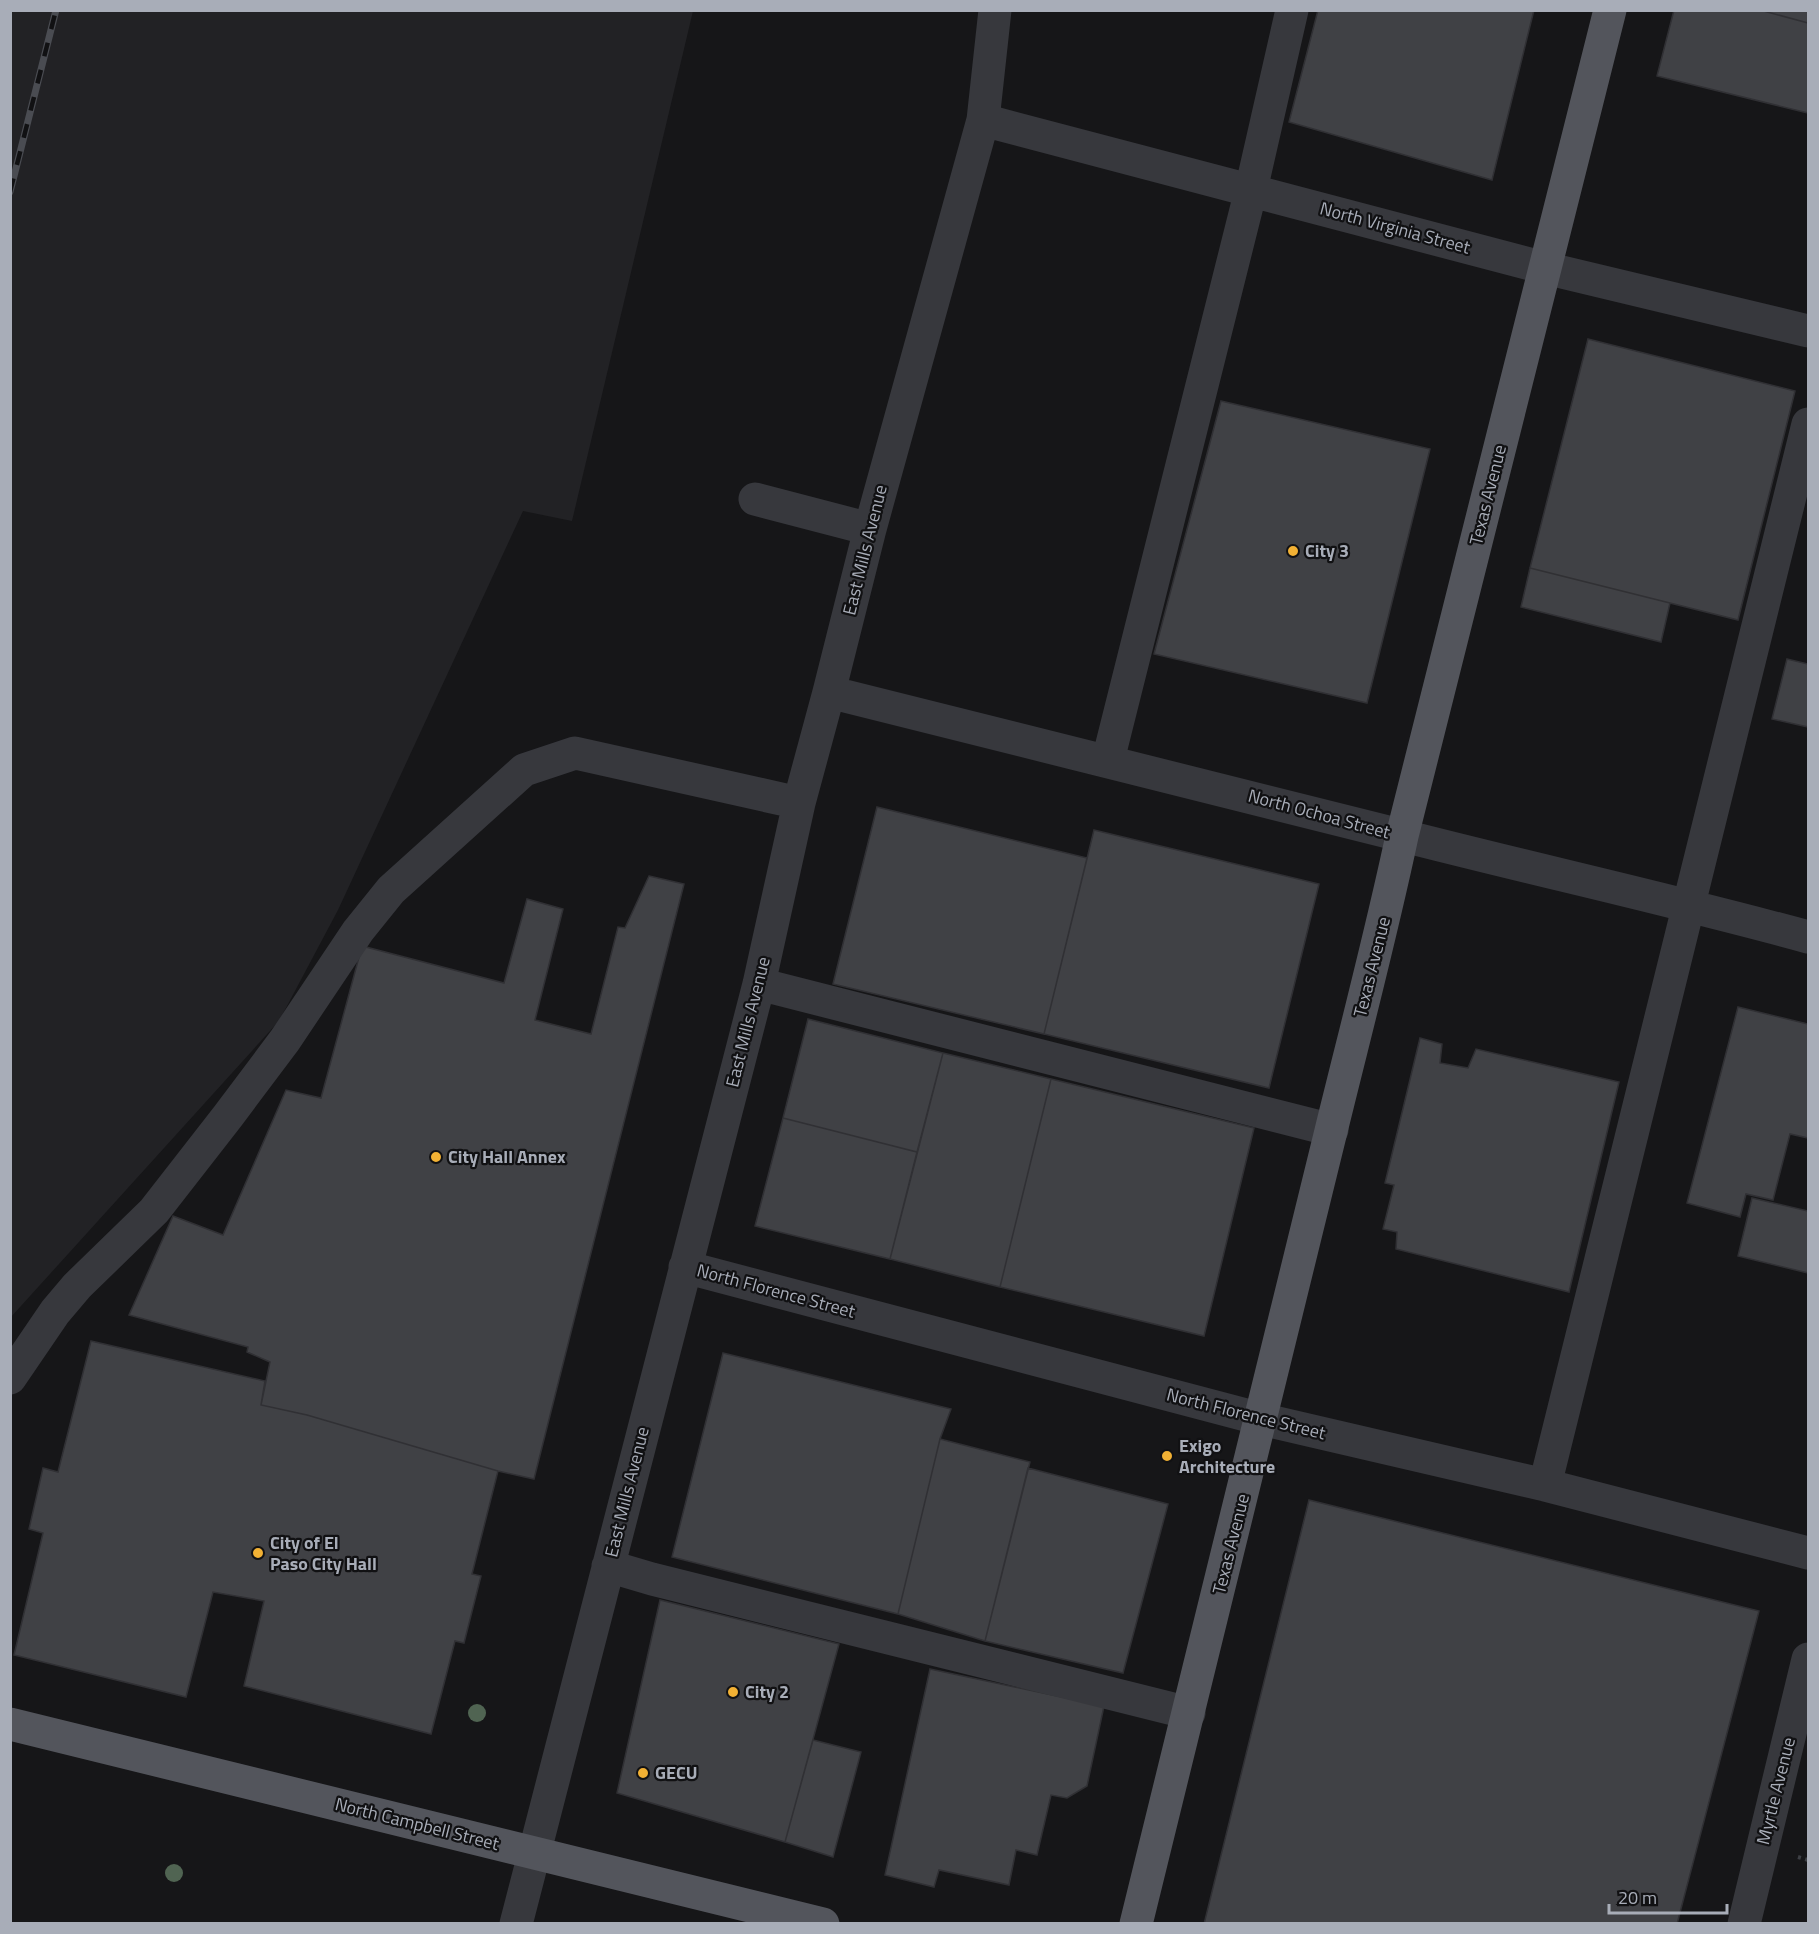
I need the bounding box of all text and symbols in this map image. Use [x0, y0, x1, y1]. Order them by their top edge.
street label: North Virginia Street [1317, 194, 1474, 261]
street label: Texas Avenue [1462, 442, 1513, 548]
street label: East Mills Avenue [835, 482, 894, 618]
place label: City 3 [1305, 537, 1349, 564]
marker: City 3 [1286, 544, 1300, 558]
street label: North Ochoa Street [1245, 782, 1394, 846]
street label: Texas Avenue [1346, 914, 1397, 1020]
street label: East Mills Avenue [718, 954, 777, 1090]
place label: City Hall Annex [448, 1143, 566, 1170]
marker: City Hall Annex [429, 1150, 443, 1164]
street label: North Florence Street [694, 1256, 859, 1325]
street label: North Florence Street [1164, 1381, 1329, 1446]
street label: East Mills Avenue [597, 1424, 656, 1560]
place label: Exigo Architecture [1179, 1432, 1275, 1480]
marker: Exigo Architecture [1160, 1449, 1174, 1463]
street label: Texas Avenue [1205, 1491, 1256, 1597]
place label: City of El Paso City Hall [270, 1529, 377, 1577]
marker: City of El Paso City Hall [251, 1546, 265, 1560]
place label: City 2 [745, 1678, 789, 1705]
marker: City 2 [726, 1685, 740, 1699]
street label: Myrtle Avenue [1749, 1734, 1802, 1847]
place label: GECU [655, 1759, 697, 1786]
marker: GECU [636, 1766, 650, 1780]
street label: North Campbell Street [332, 1790, 503, 1857]
scale bar [1609, 1877, 1728, 1915]
text: 20 m [1618, 1884, 1657, 1911]

